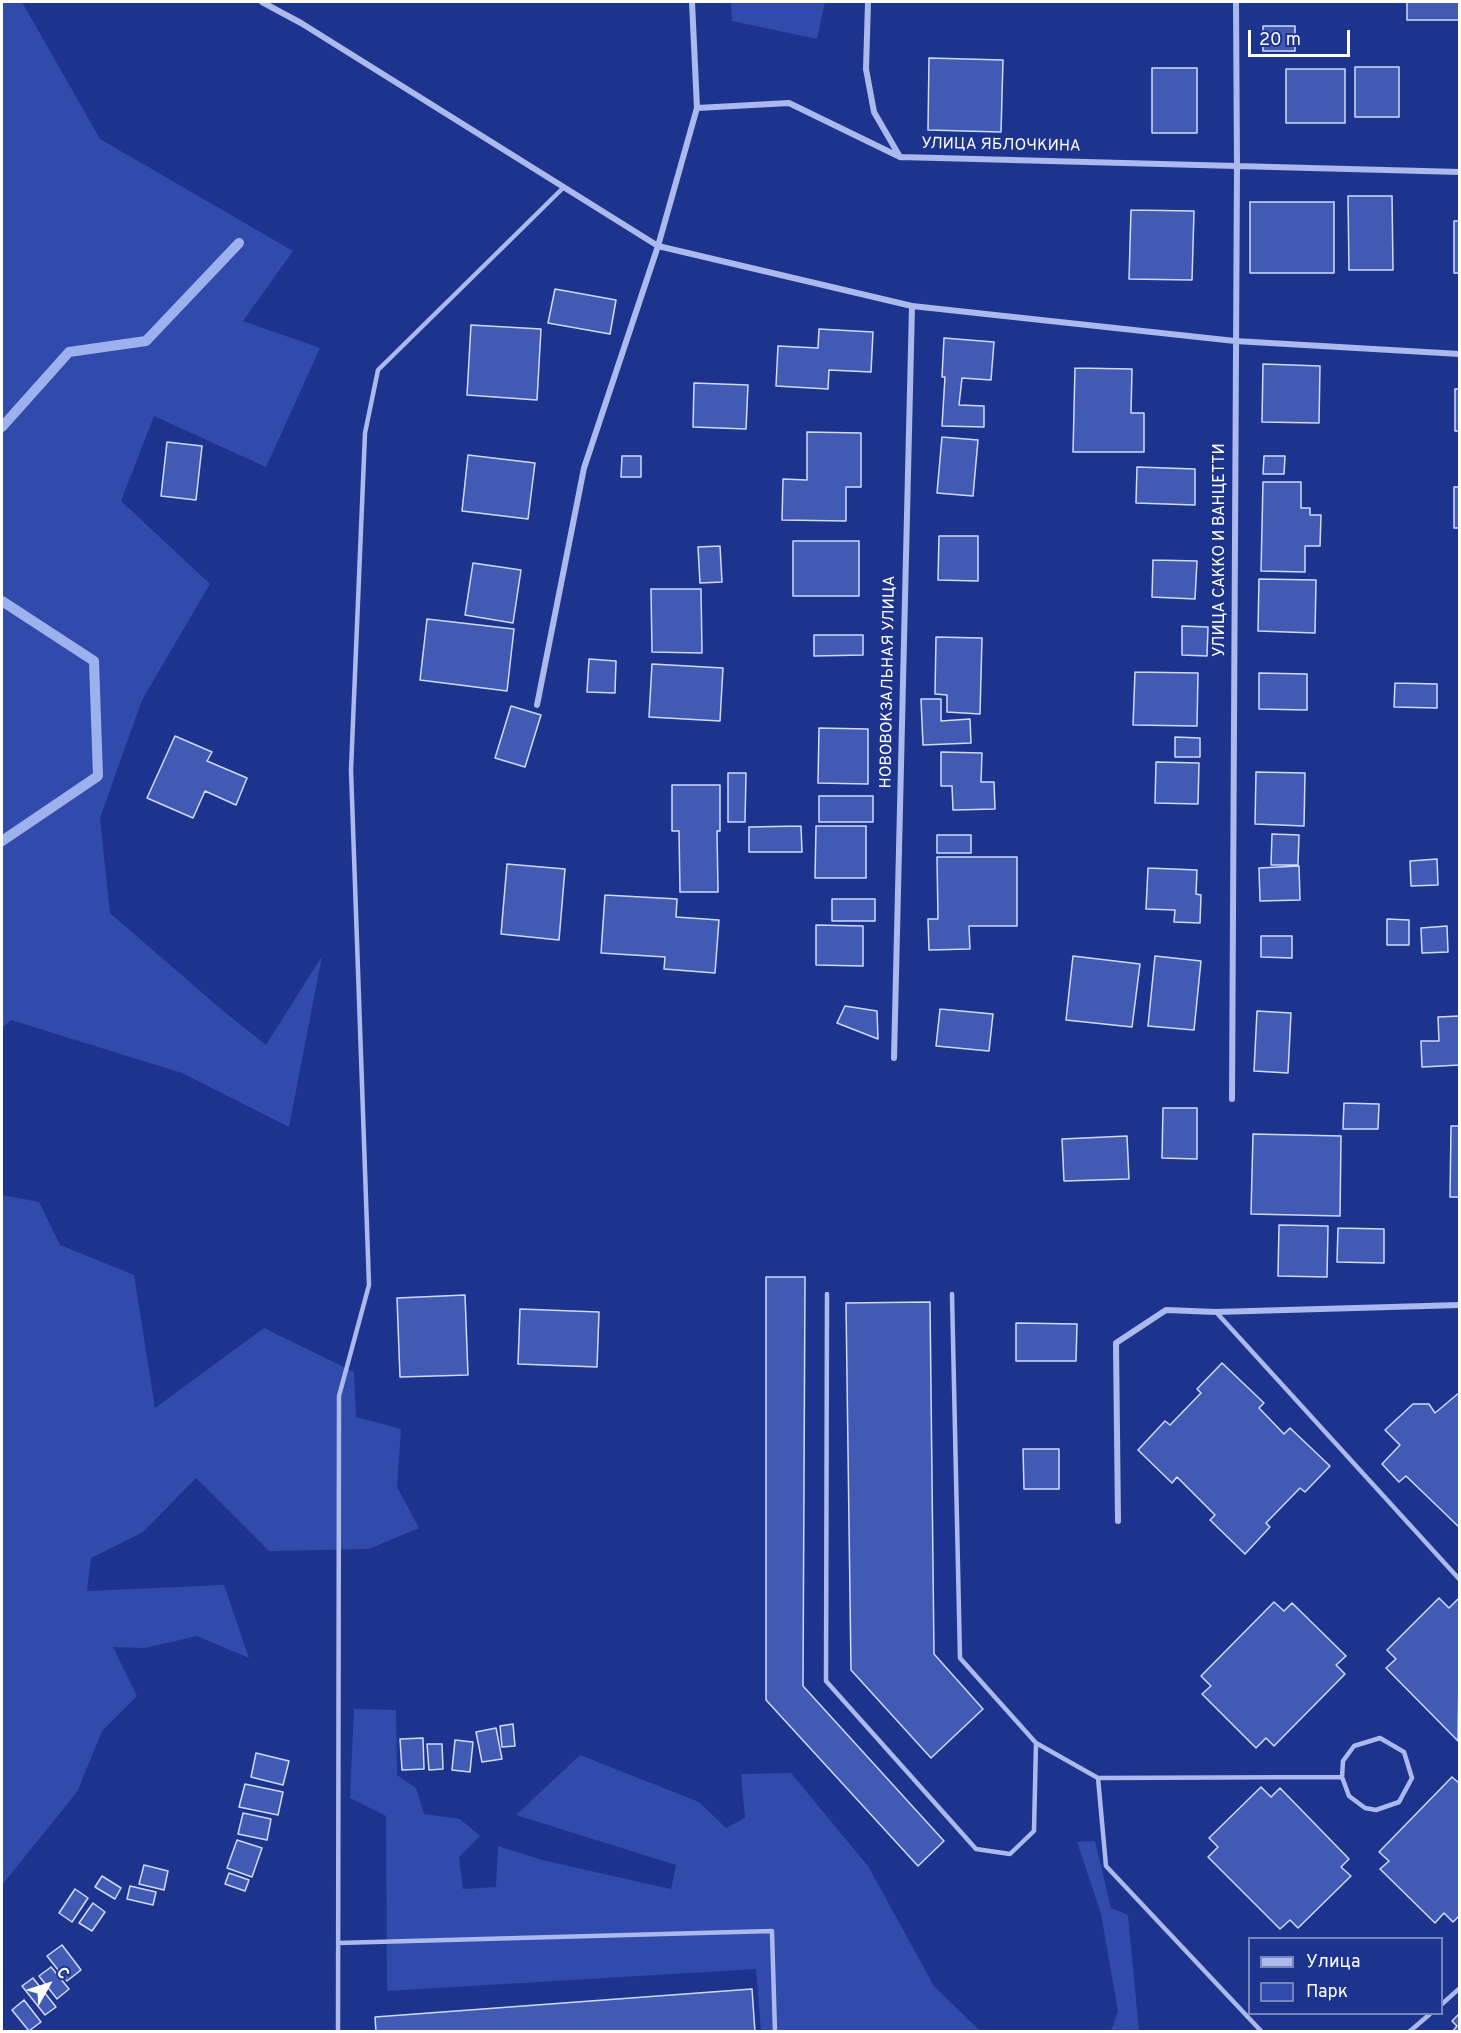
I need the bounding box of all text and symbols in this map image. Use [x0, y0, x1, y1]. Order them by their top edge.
scale bar [1251, 18, 1353, 56]
text: 20 m [1259, 29, 1301, 52]
street label: УЛИЦА ЯБЛОЧКИНА [921, 135, 1081, 157]
street label: УЛИЦА САККО И ВАНЦЕТТИ [1211, 443, 1231, 657]
street label: НОВОВОКЗАЛЬНАЯ УЛИЦА [878, 575, 900, 789]
legend [1248, 1937, 1443, 2015]
text: Улица [1306, 1951, 1360, 1974]
north arrow [18, 1955, 78, 2015]
text: С [51, 1963, 73, 1984]
text: Парк [1306, 1981, 1348, 2004]

